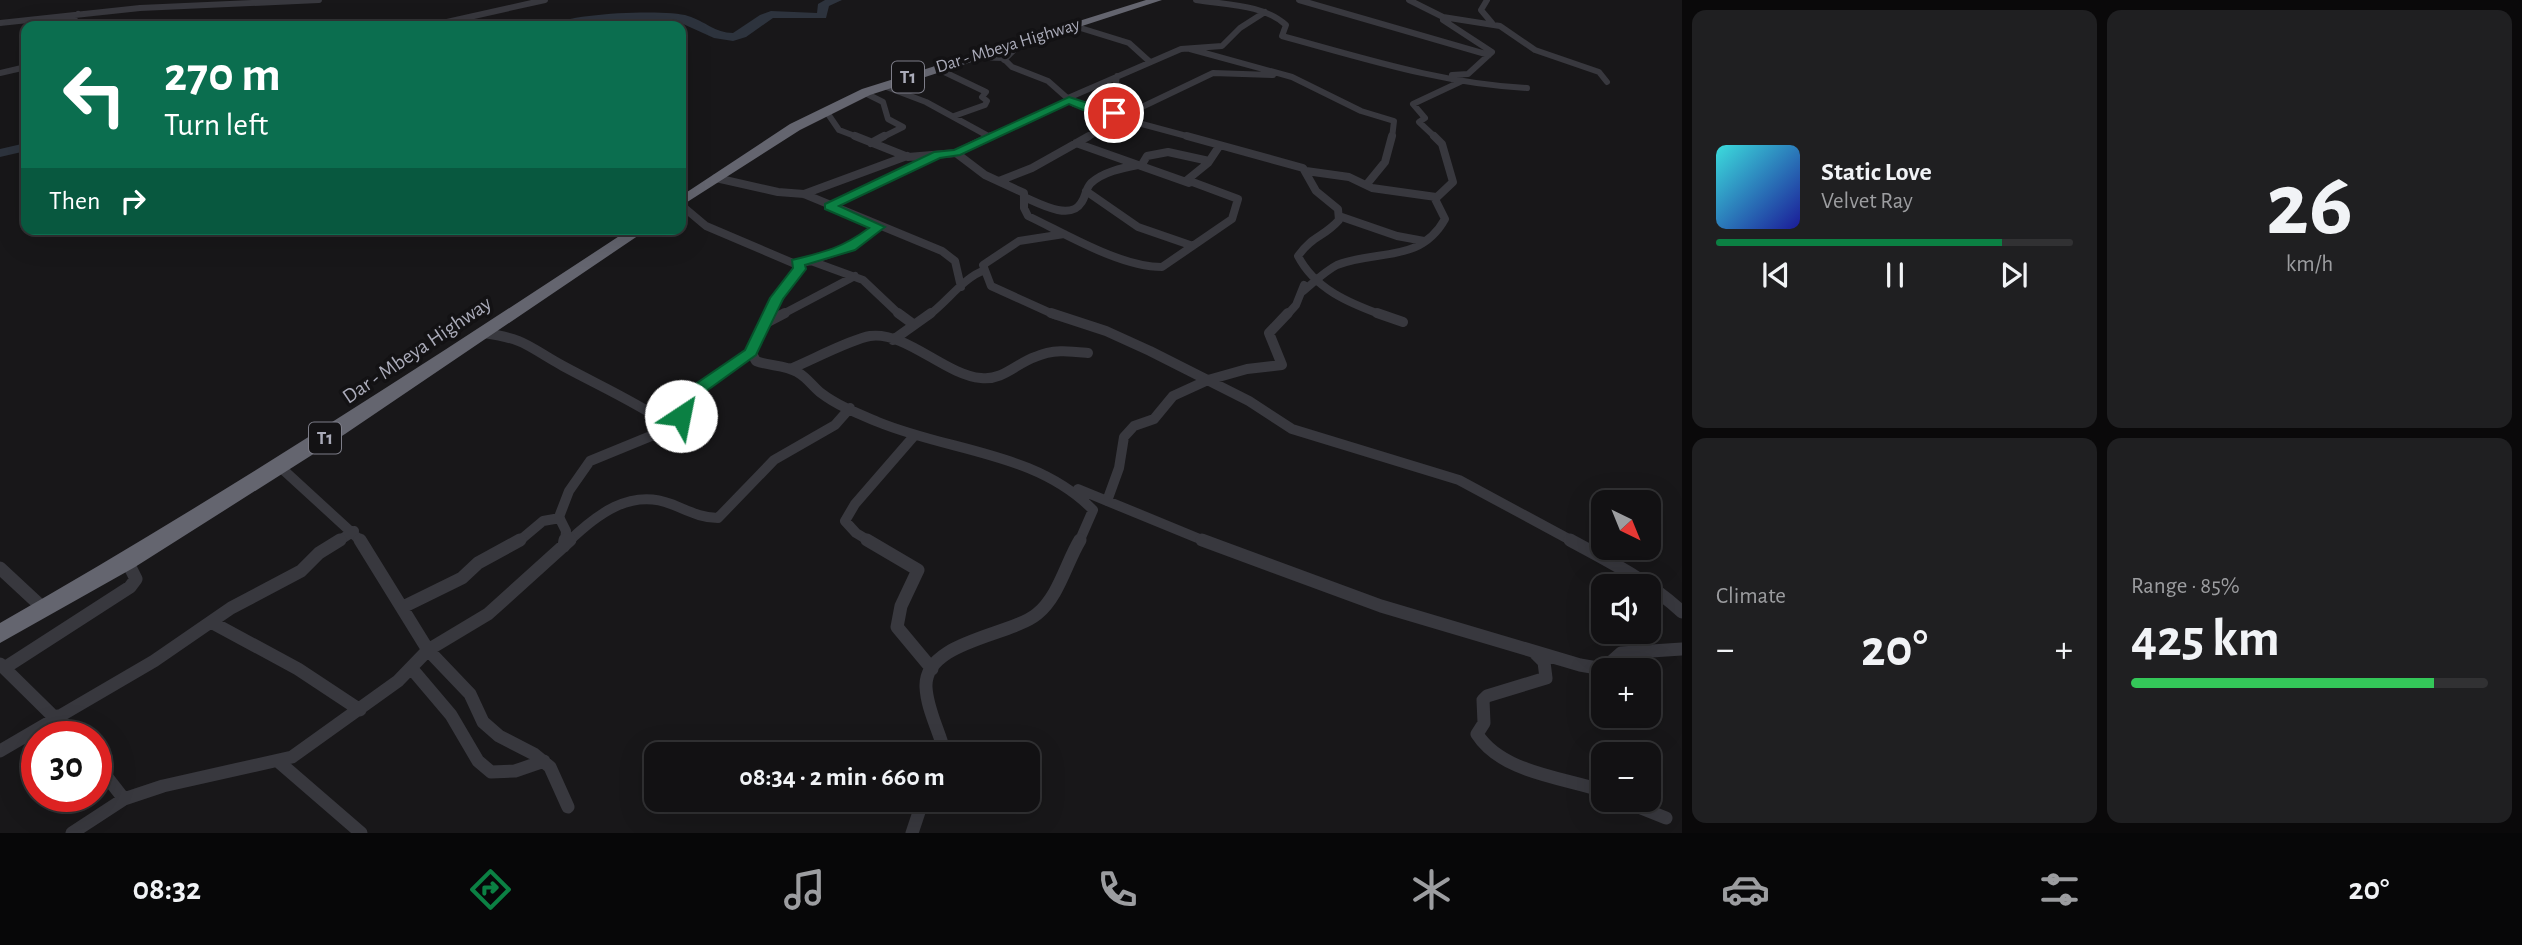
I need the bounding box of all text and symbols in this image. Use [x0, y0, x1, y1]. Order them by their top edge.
street label: Dar - Mbeya Highway [934, 15, 1082, 76]
icon: left [49, 49, 140, 140]
text: 270 m [164, 51, 281, 100]
road number: T1 [892, 61, 924, 92]
pin [1084, 83, 1144, 143]
icon: arrive [1095, 94, 1133, 132]
text: Turn left [164, 109, 268, 141]
text: Static Love [1821, 159, 1932, 185]
text: 26 [2266, 160, 2353, 251]
icon: right [114, 182, 152, 220]
text: Then [49, 188, 100, 214]
text: Velvet Ray [1821, 190, 1913, 213]
text: km/h [2286, 253, 2333, 276]
icon: previous [1757, 256, 1795, 294]
icon: pause [1876, 256, 1914, 294]
icon: next [1995, 256, 2033, 294]
street label: Dar - Mbeya Highway [339, 292, 495, 407]
position arrow [644, 379, 718, 453]
road number: T1 [309, 422, 341, 453]
north arrow [1591, 490, 1661, 560]
map controls [1591, 490, 1661, 812]
button: sound [1591, 574, 1661, 644]
text: Range · 85% [2131, 575, 2240, 598]
text: Climate [1716, 585, 1786, 608]
text: 425 km [2131, 613, 2280, 665]
text: 20° [1861, 623, 1928, 675]
text: − [1716, 631, 1734, 669]
text: + [2055, 631, 2073, 669]
button: + [1591, 658, 1661, 728]
speed limit sign: 30 [21, 721, 112, 812]
button: − [1591, 742, 1661, 812]
text: 08:34 · 2 min · 660 m [739, 764, 945, 790]
icon: directions [466, 865, 515, 914]
icon: music [780, 865, 829, 914]
icon: phone [1093, 865, 1142, 914]
icon: climate [1407, 865, 1456, 914]
icon: car [1721, 865, 1770, 914]
icon: filters [2035, 865, 2084, 914]
text: 08:32 [132, 873, 201, 905]
text: 20° [2348, 873, 2390, 905]

